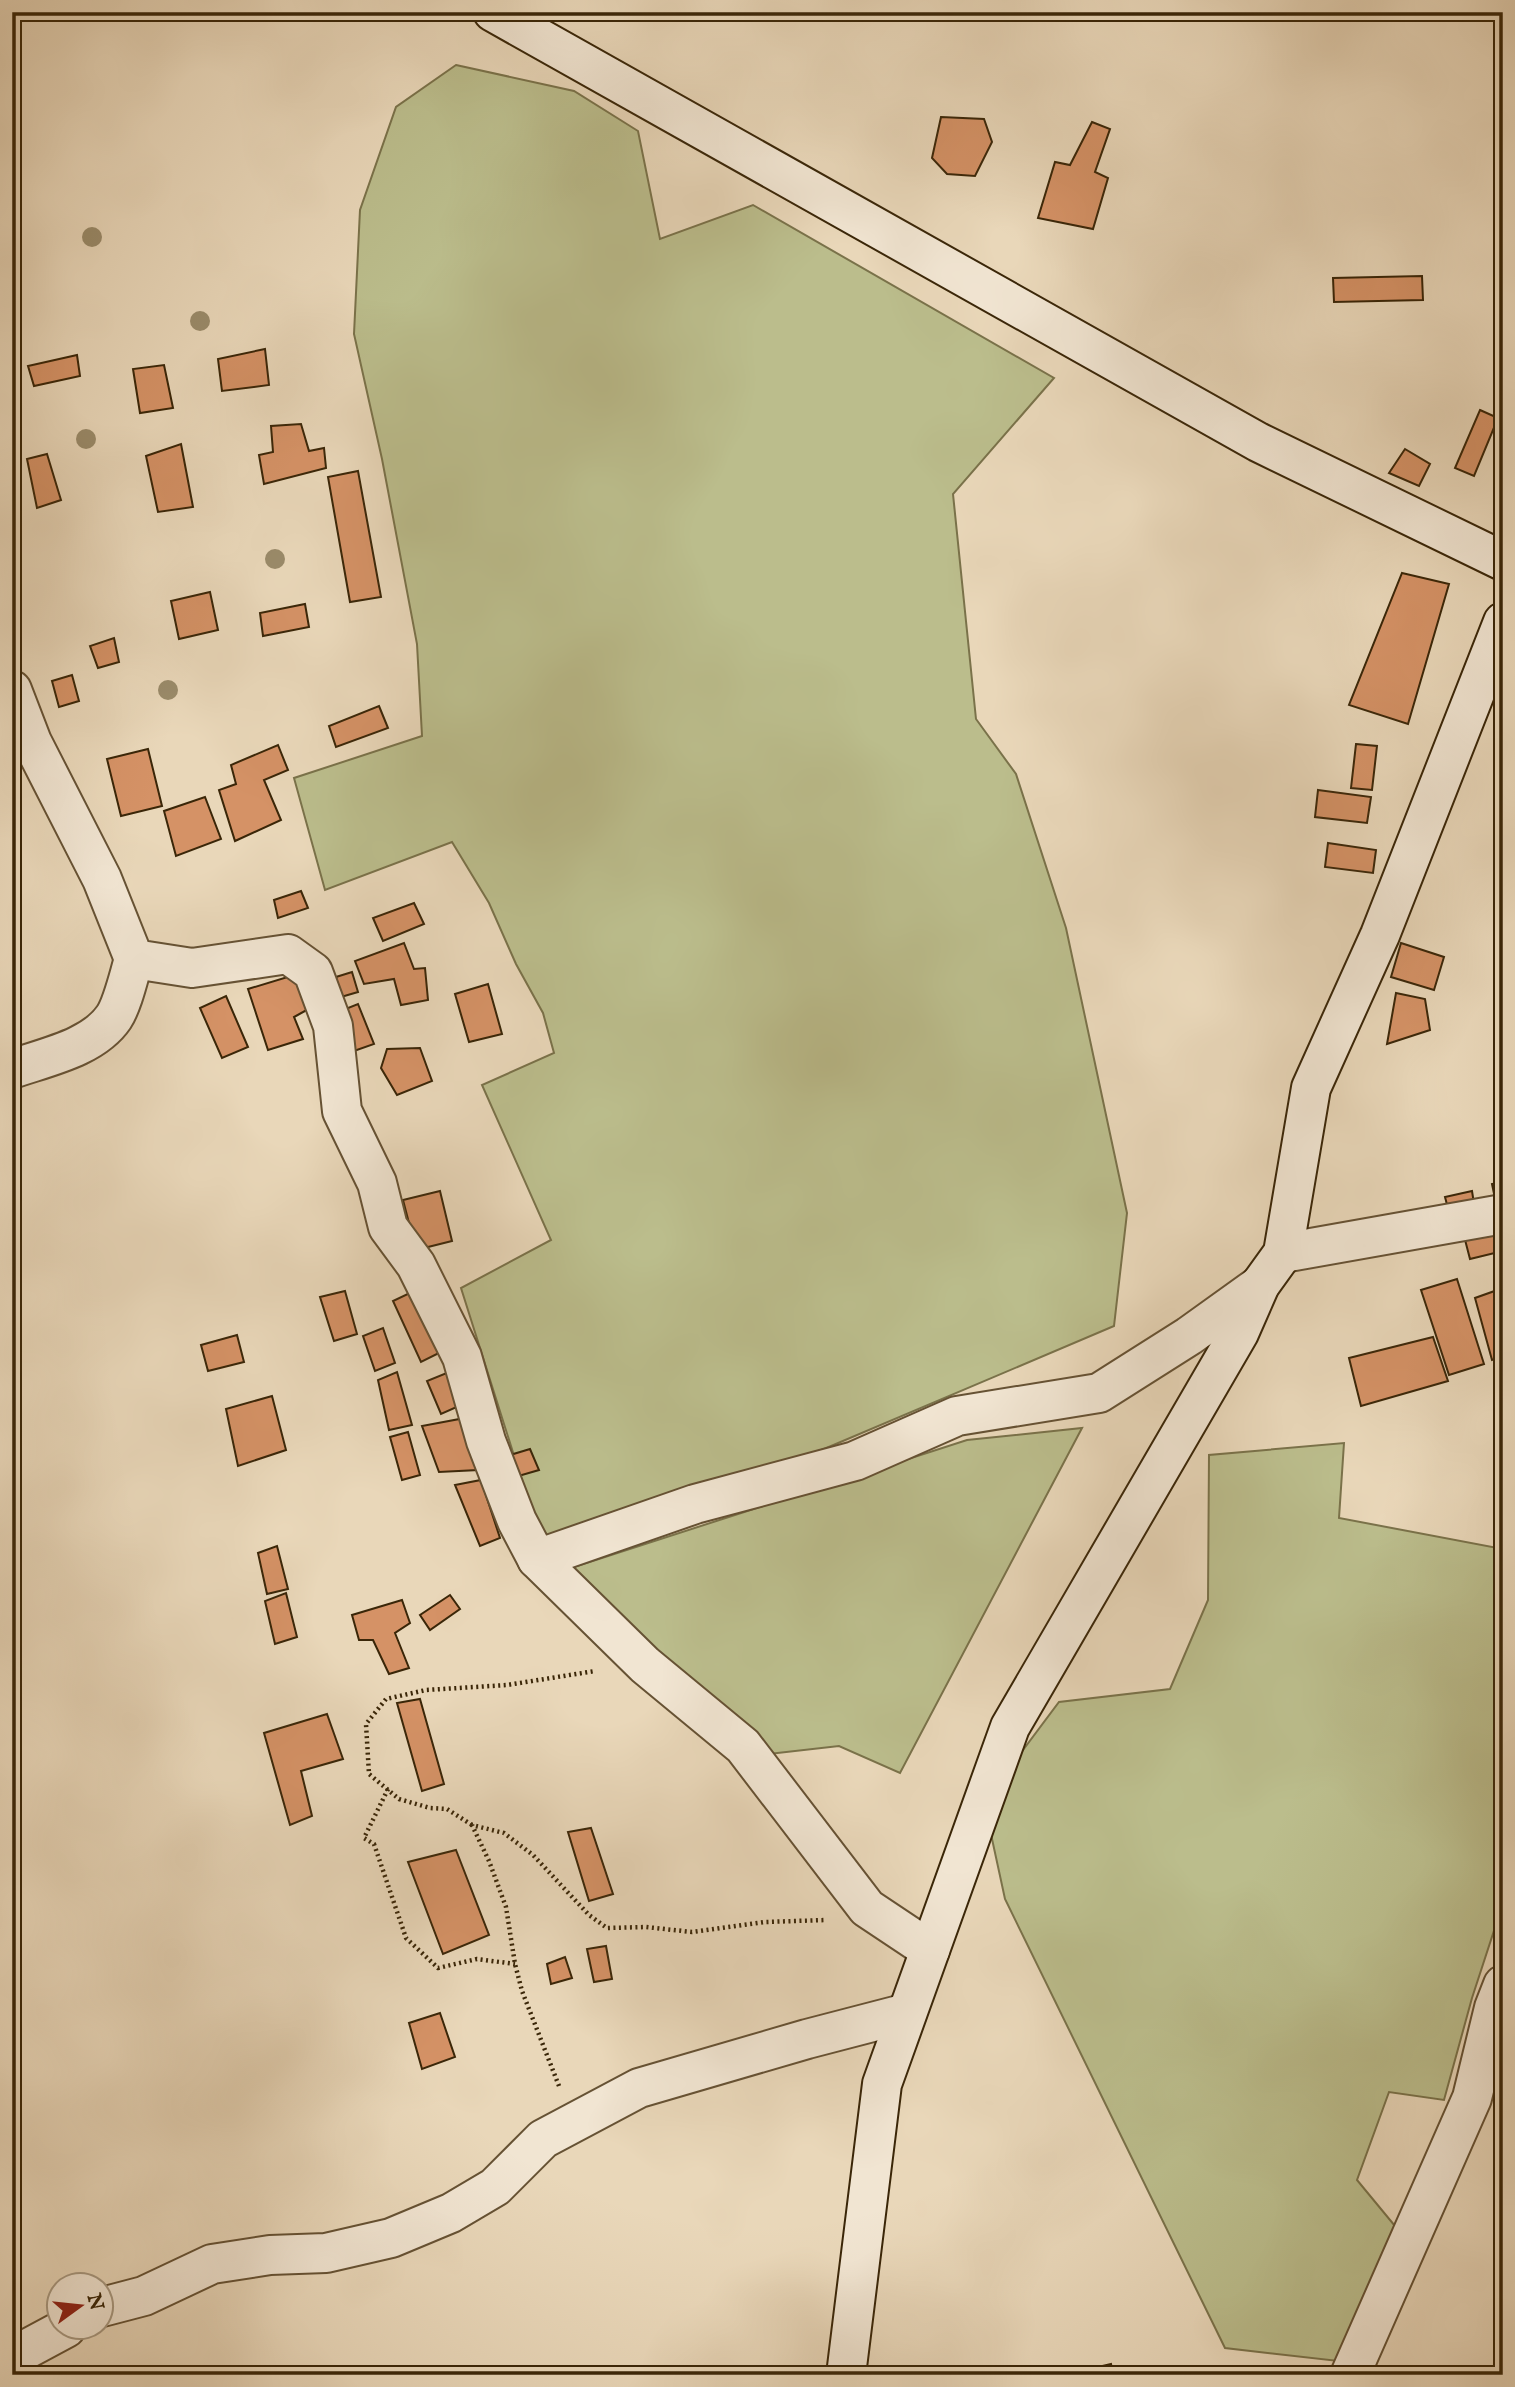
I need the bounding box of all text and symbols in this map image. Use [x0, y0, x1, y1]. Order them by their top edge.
north arrow [46, 2272, 116, 2342]
text: N [81, 2290, 108, 2314]

